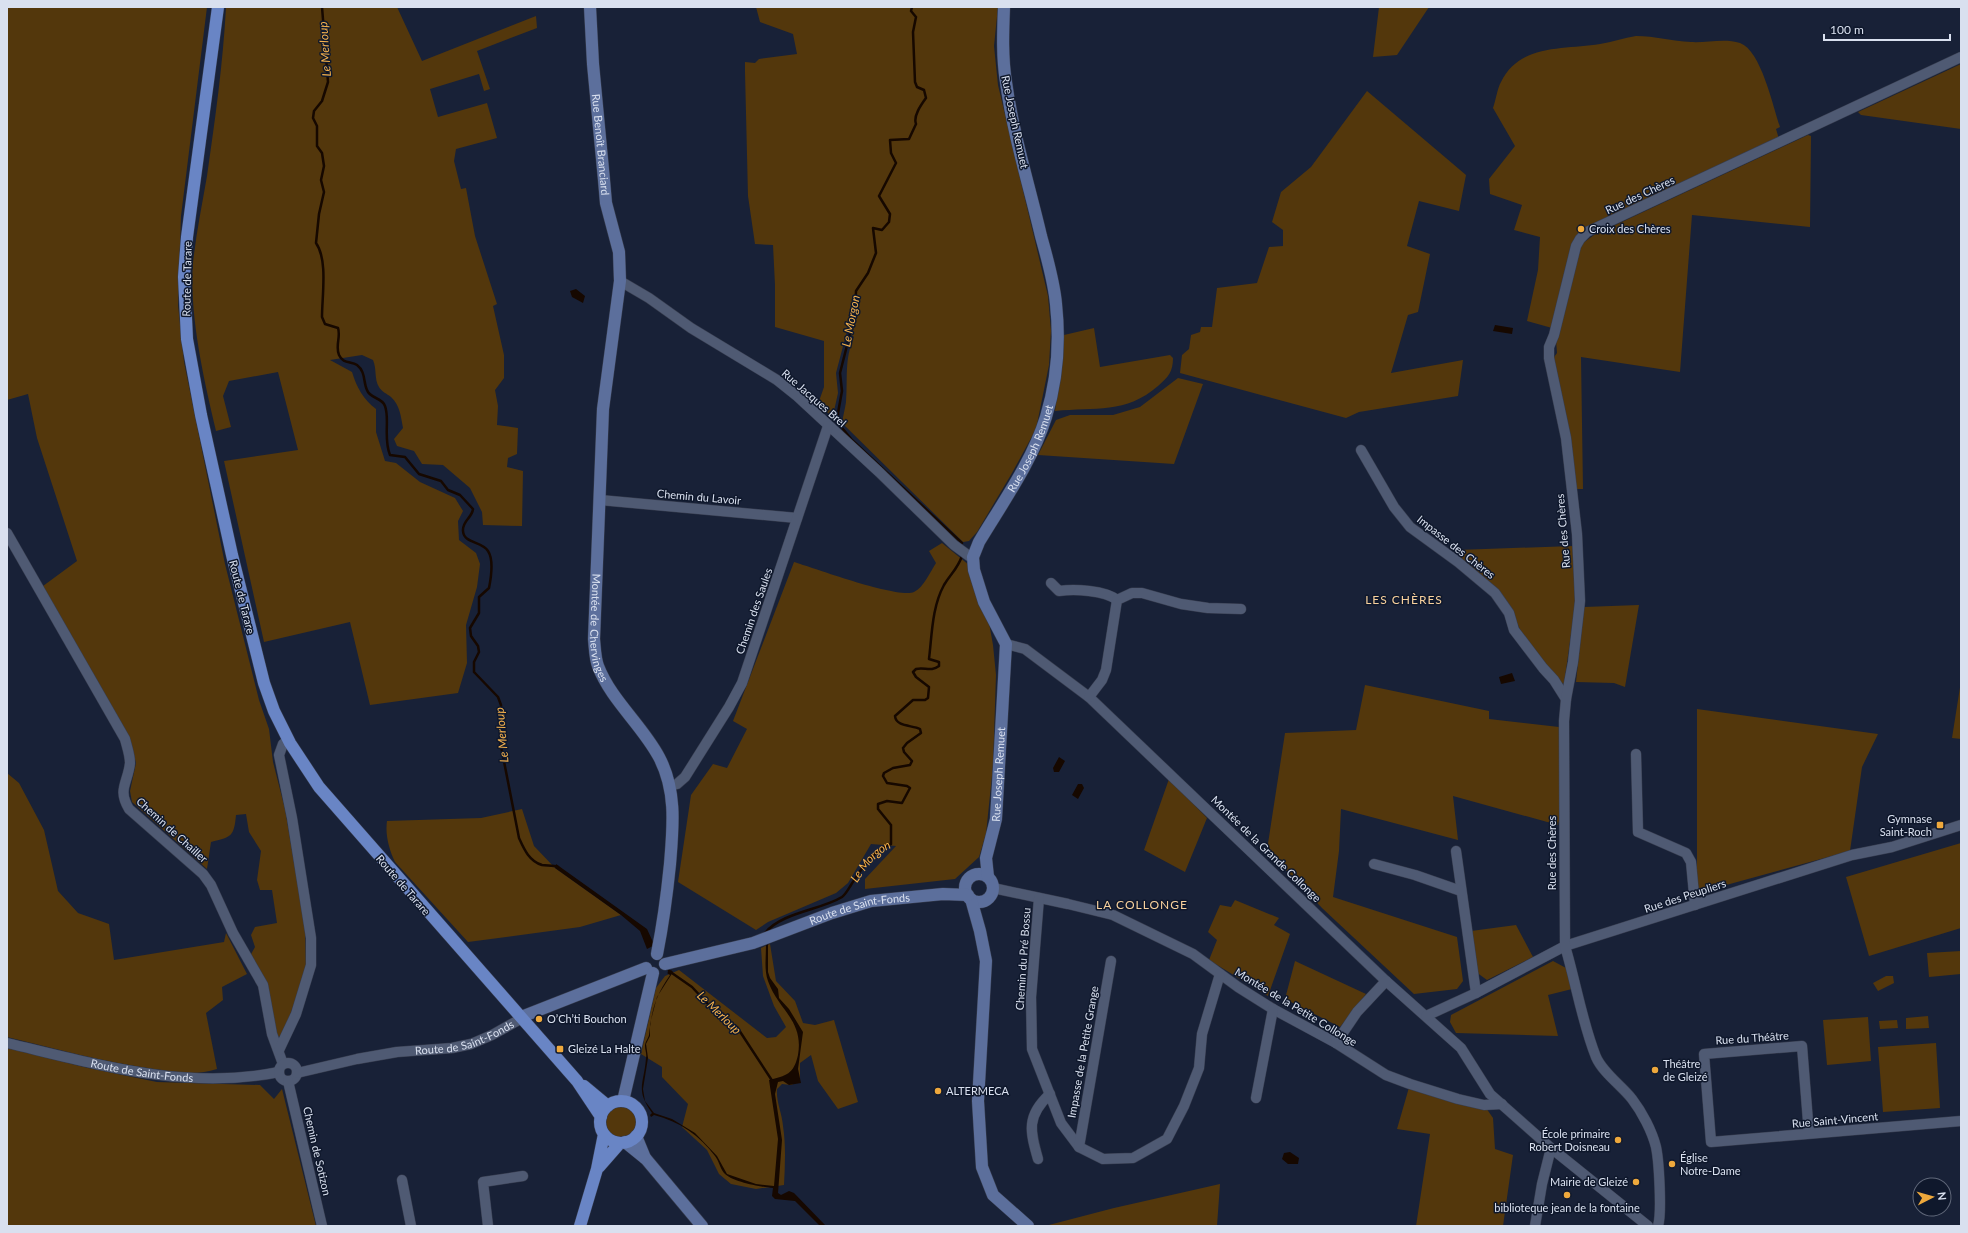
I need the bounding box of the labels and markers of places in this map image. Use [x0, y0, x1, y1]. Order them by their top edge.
place label: Croix des Chères [1589, 222, 1671, 235]
marker: Croix des Chères [1576, 224, 1586, 234]
place label: Gymnase Saint-Roch [1880, 812, 1932, 838]
marker: Gymnase Saint-Roch [1935, 820, 1945, 830]
place label: O’Ch’ti Bouchon [547, 1012, 627, 1025]
marker: O’Ch’ti Bouchon [534, 1014, 544, 1024]
place label: Gleizé La Halte [568, 1042, 641, 1055]
marker: Gleizé La Halte [555, 1044, 565, 1054]
place label: Théâtre de Gleizé [1663, 1057, 1708, 1083]
marker: Théâtre de Gleizé [1650, 1065, 1660, 1075]
place label: ALTERMECA [946, 1084, 1010, 1097]
marker: ALTERMECA [933, 1086, 943, 1096]
place label: École primaire Robert Doisneau [1529, 1127, 1610, 1153]
marker: École primaire Robert Doisneau [1613, 1135, 1623, 1145]
place label: Église Notre-Dame [1680, 1151, 1741, 1177]
marker: Église Notre-Dame [1667, 1159, 1677, 1169]
place label: Mairie de Gleizé [1550, 1175, 1628, 1188]
marker: Mairie de Gleizé [1631, 1177, 1641, 1187]
marker: biblioteque jean de la fontaine [1562, 1190, 1572, 1200]
place label: biblioteque jean de la fontaine [1494, 1201, 1640, 1214]

